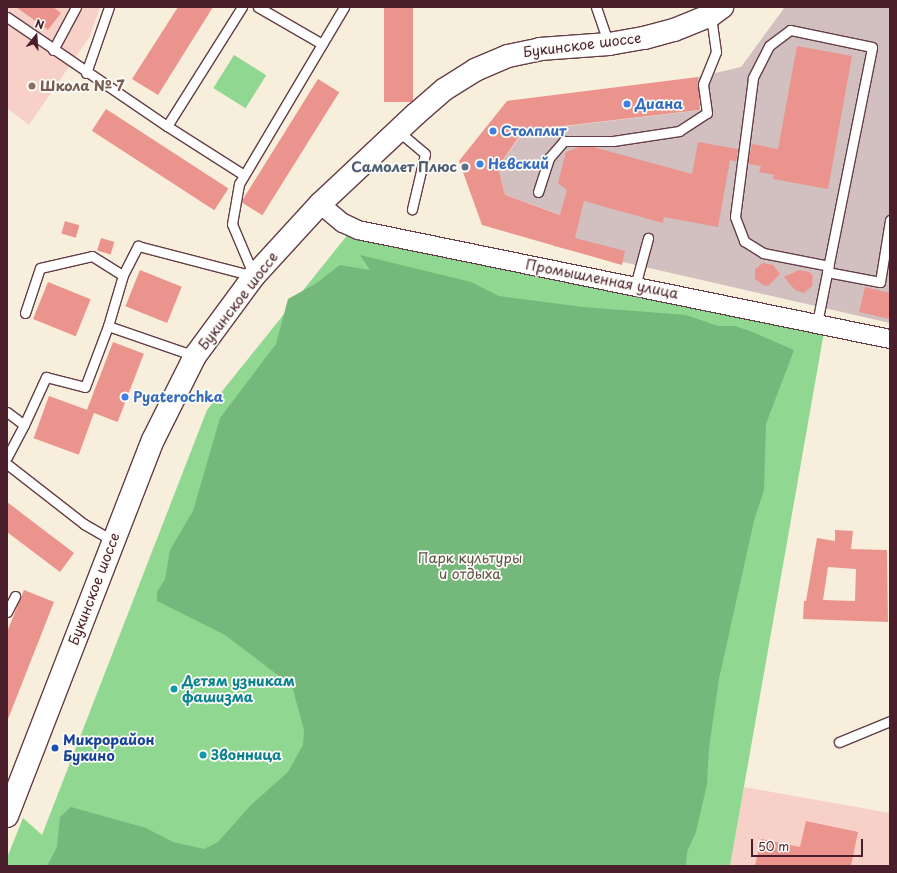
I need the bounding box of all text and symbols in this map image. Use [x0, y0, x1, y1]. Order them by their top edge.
text: N [33, 15, 46, 33]
north arrow [16, 16, 56, 56]
street label: Букинское шоссе [522, 29, 642, 61]
place label: Школа № 7 [40, 78, 125, 94]
marker: Школа № 7 [27, 81, 37, 91]
place label: Диана [635, 96, 683, 112]
marker: Диана [622, 99, 632, 109]
place label: Столплит [501, 123, 566, 139]
marker: Столплит [488, 126, 498, 136]
place label: Невский [488, 156, 549, 172]
place label: Самолет Плюс [351, 159, 457, 175]
marker: Невский [475, 159, 485, 169]
marker: Самолет Плюс [460, 162, 470, 172]
street label: Букинское шоссе [195, 249, 281, 353]
street label: Промышленная улица [524, 256, 680, 302]
place label: Pyaterochka [133, 389, 223, 405]
marker: Pyaterochka [120, 392, 130, 402]
street label: Букинское шоссе [65, 530, 123, 648]
park label: Парк культуры и отдыха [418, 550, 522, 582]
place label: Детям узникам фашизма [182, 673, 295, 706]
marker: Детям узникам фашизма [169, 684, 179, 694]
place label: Микрорайон Букино [63, 732, 155, 764]
marker: Микрорайон Букино [50, 743, 60, 753]
place label: Звонница [211, 747, 282, 763]
marker: Звонница [198, 750, 208, 760]
scale bar [753, 831, 865, 857]
text: 50 m [758, 837, 789, 855]

